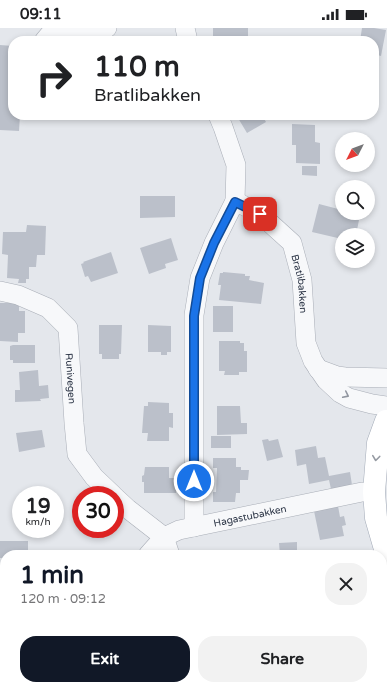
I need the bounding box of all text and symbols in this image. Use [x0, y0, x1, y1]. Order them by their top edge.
text: 09:11 [20, 5, 62, 23]
text: 110 m [94, 50, 180, 84]
icon: right [28, 52, 80, 104]
text: Bratlibakken [94, 84, 201, 106]
north arrow [335, 132, 375, 172]
map controls [335, 132, 375, 268]
button: search [335, 180, 375, 220]
pin [243, 197, 277, 231]
icon: arrive [249, 203, 271, 225]
button: layers [335, 228, 375, 268]
street label: Bratlibakken [288, 253, 309, 313]
street label: Runivegen [63, 353, 78, 404]
one-way arrow [341, 390, 349, 398]
one-way arrow [372, 455, 381, 461]
position arrow [173, 460, 215, 502]
speed limit sign: 30 [72, 486, 124, 538]
text: 19 [25, 495, 51, 519]
street label: Hagastubakken [212, 503, 288, 530]
text: km/h [25, 516, 51, 528]
text: 1 min [20, 561, 84, 590]
button: close [325, 563, 367, 605]
text: 120 m · 09:12 [20, 591, 106, 607]
button: Exit [20, 636, 190, 682]
button: Share [198, 636, 367, 682]

